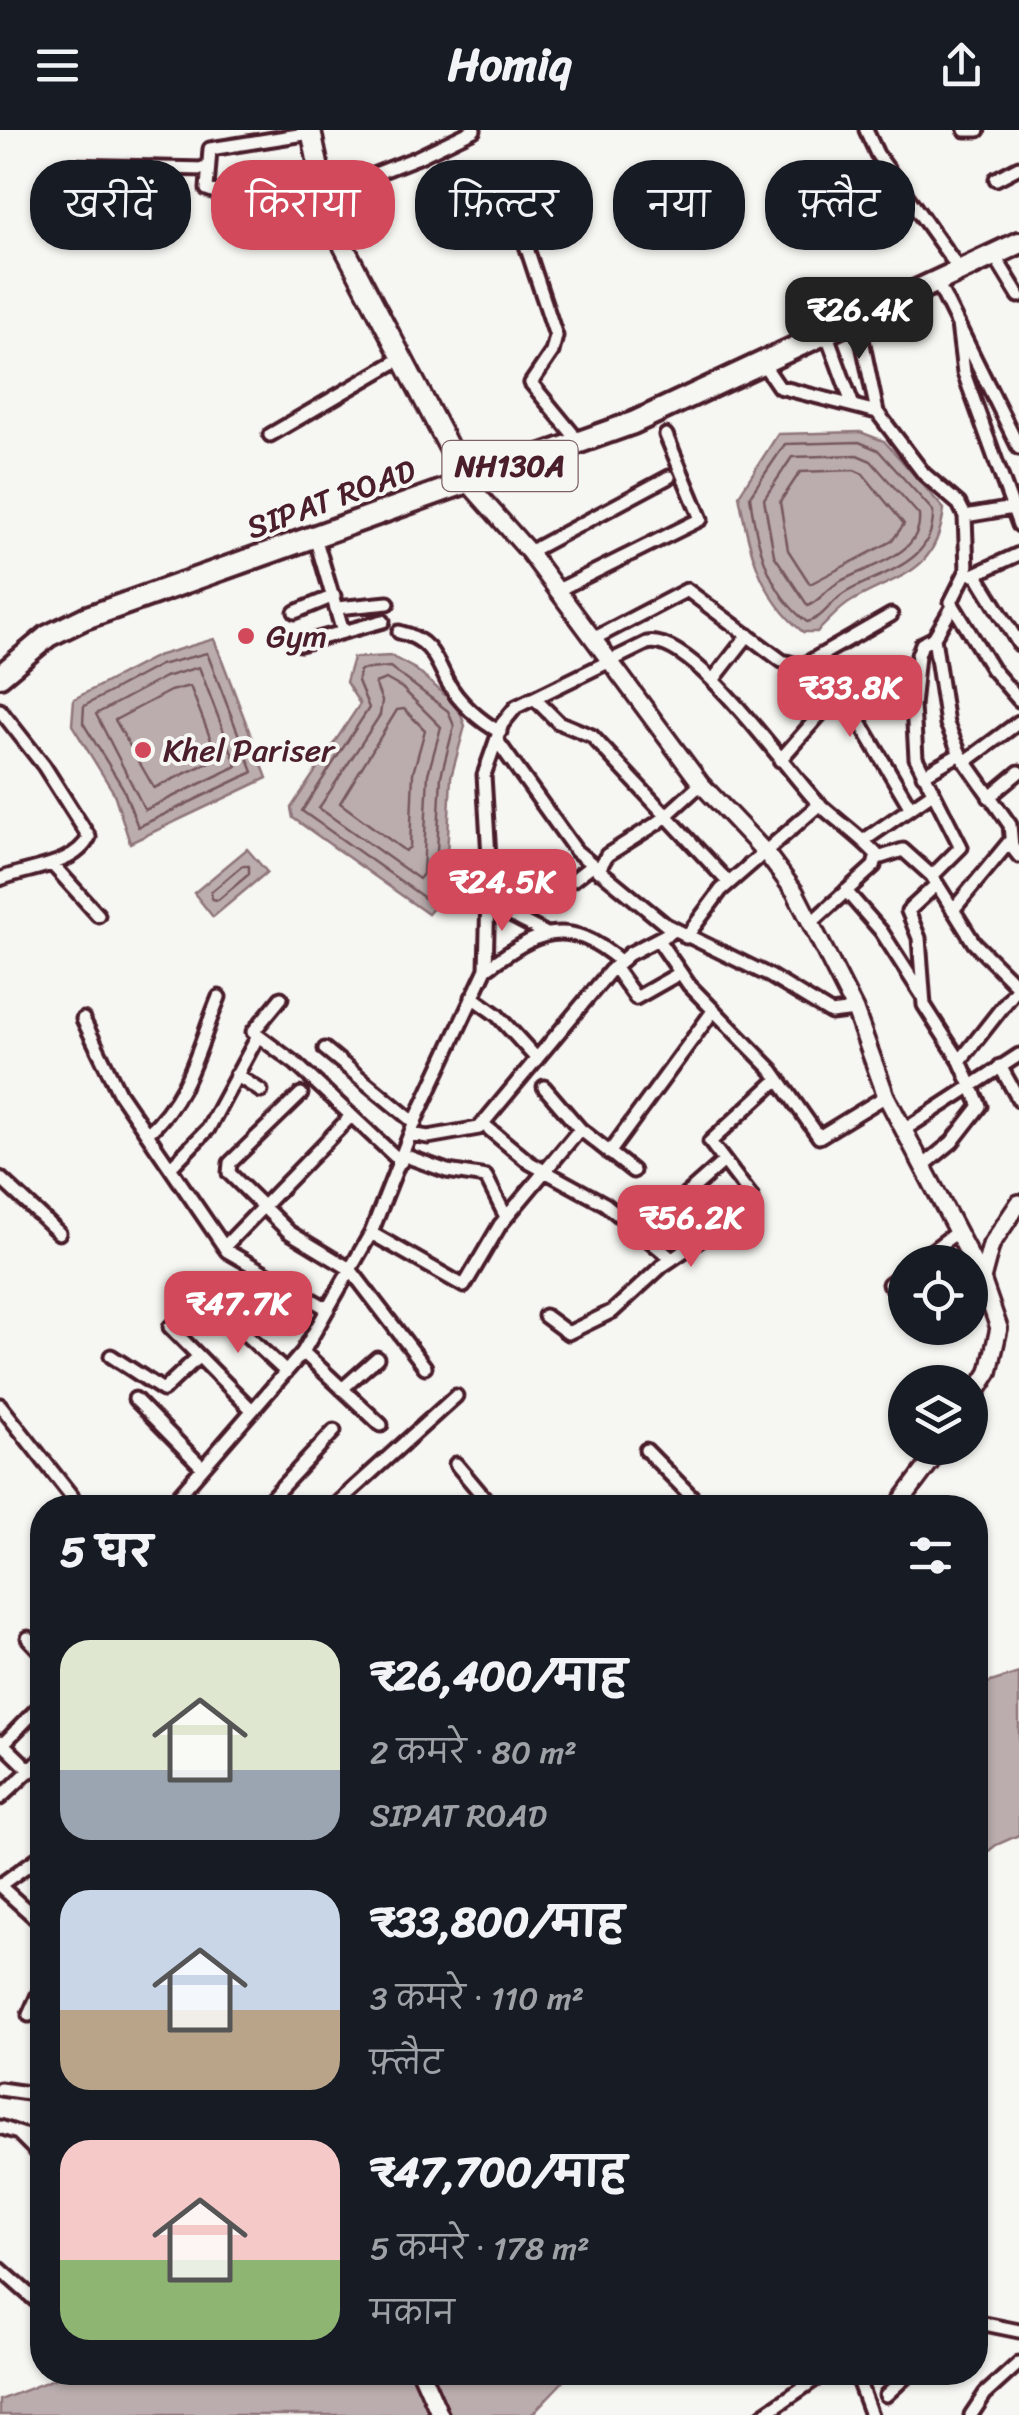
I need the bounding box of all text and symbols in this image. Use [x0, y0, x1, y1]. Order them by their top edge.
text: Homiq [448, 25, 571, 105]
icon: menu [30, 38, 85, 93]
icon: share [934, 38, 989, 93]
chip: खरीदें [30, 160, 191, 250]
chip: किराया [211, 160, 395, 250]
chip: फ़िल्टर [415, 160, 593, 250]
chip: नया [613, 160, 745, 250]
chip: फ़्लैट [765, 160, 915, 250]
pin: ₹26.4K [778, 277, 940, 362]
text: ₹26.4K [807, 281, 911, 338]
road number: NH130A [442, 441, 578, 491]
street label: SIPAT ROAD [238, 442, 424, 556]
place label: Gym [266, 608, 327, 665]
marker: Gym [235, 625, 257, 647]
pin: ₹33.8K [769, 655, 931, 740]
text: ₹33.8K [799, 659, 901, 716]
place label: Khel Pariser [163, 722, 336, 779]
marker: Khel Pariser [132, 739, 154, 761]
pin: ₹24.5K [421, 849, 583, 934]
text: ₹24.5K [449, 853, 555, 910]
pin: ₹56.2K [610, 1185, 772, 1270]
text: ₹56.2K [639, 1189, 743, 1246]
map controls [888, 1245, 988, 1465]
button: locate [888, 1245, 988, 1345]
pin: ₹47.7K [157, 1271, 319, 1356]
text: ₹47.7K [186, 1275, 290, 1332]
button: layers [888, 1365, 988, 1465]
text: 5 घर [60, 1515, 152, 1589]
icon: filters [903, 1528, 958, 1583]
text: ₹26,400/माह [370, 1639, 627, 1713]
icon: home [140, 1680, 260, 1800]
text: 2 कमरे · 80 m² [370, 1724, 577, 1781]
text: SIPAT ROAD [370, 1787, 547, 1844]
text: ₹33,800/माह [370, 1885, 624, 1959]
icon: home [140, 1930, 260, 2050]
text: 3 कमरे · 110 m² [370, 1970, 584, 2027]
text: फ़्लैट [370, 2035, 443, 2092]
text: ₹47,700/माह [370, 2135, 627, 2209]
icon: home [140, 2180, 260, 2300]
text: 5 कमरे · 178 m² [370, 2220, 590, 2277]
text: मकान [370, 2285, 455, 2342]

